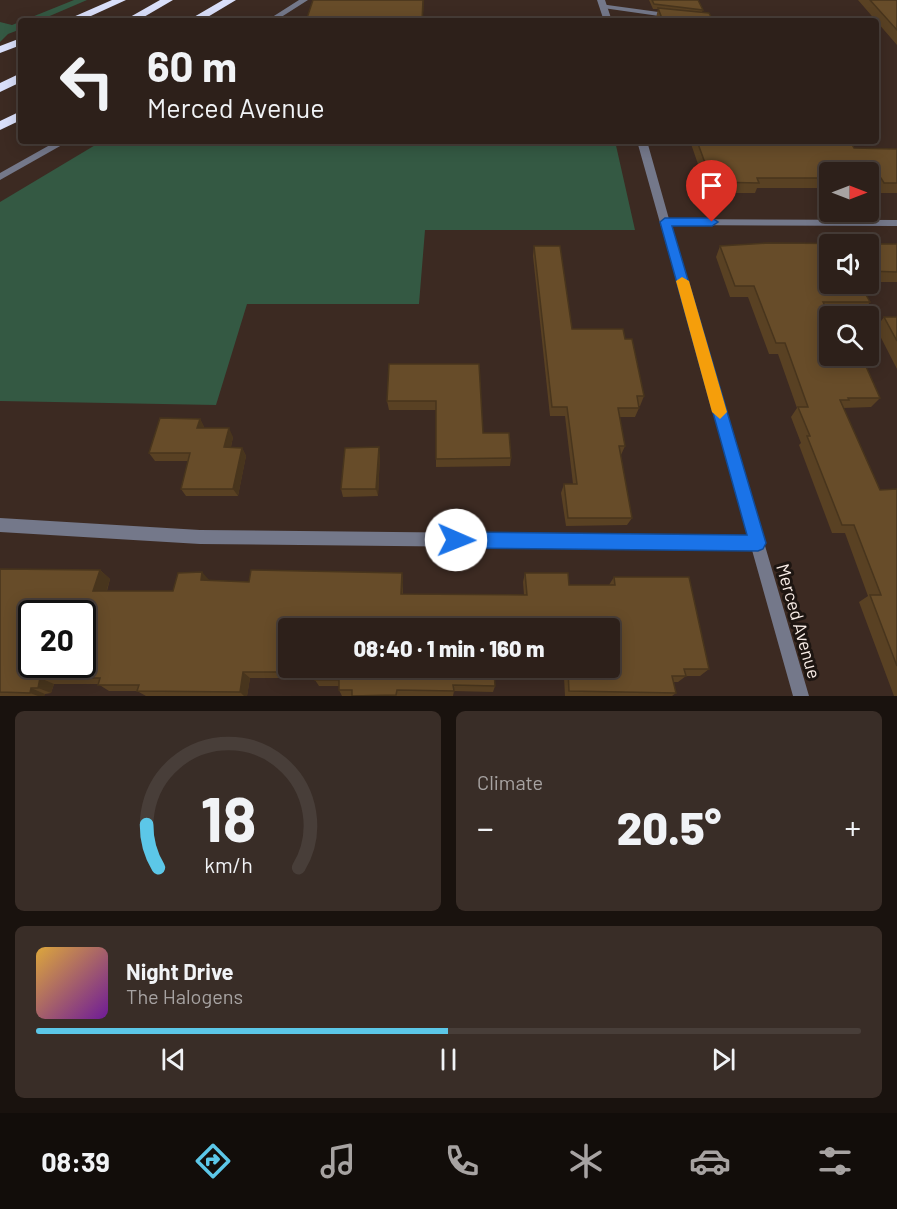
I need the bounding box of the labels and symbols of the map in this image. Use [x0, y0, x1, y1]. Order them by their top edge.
pin [686, 160, 737, 222]
north arrow [819, 162, 879, 222]
position arrow [424, 508, 488, 572]
street label: Merced Avenue [772, 561, 826, 681]
speed limit sign: 20 [18, 600, 96, 678]

